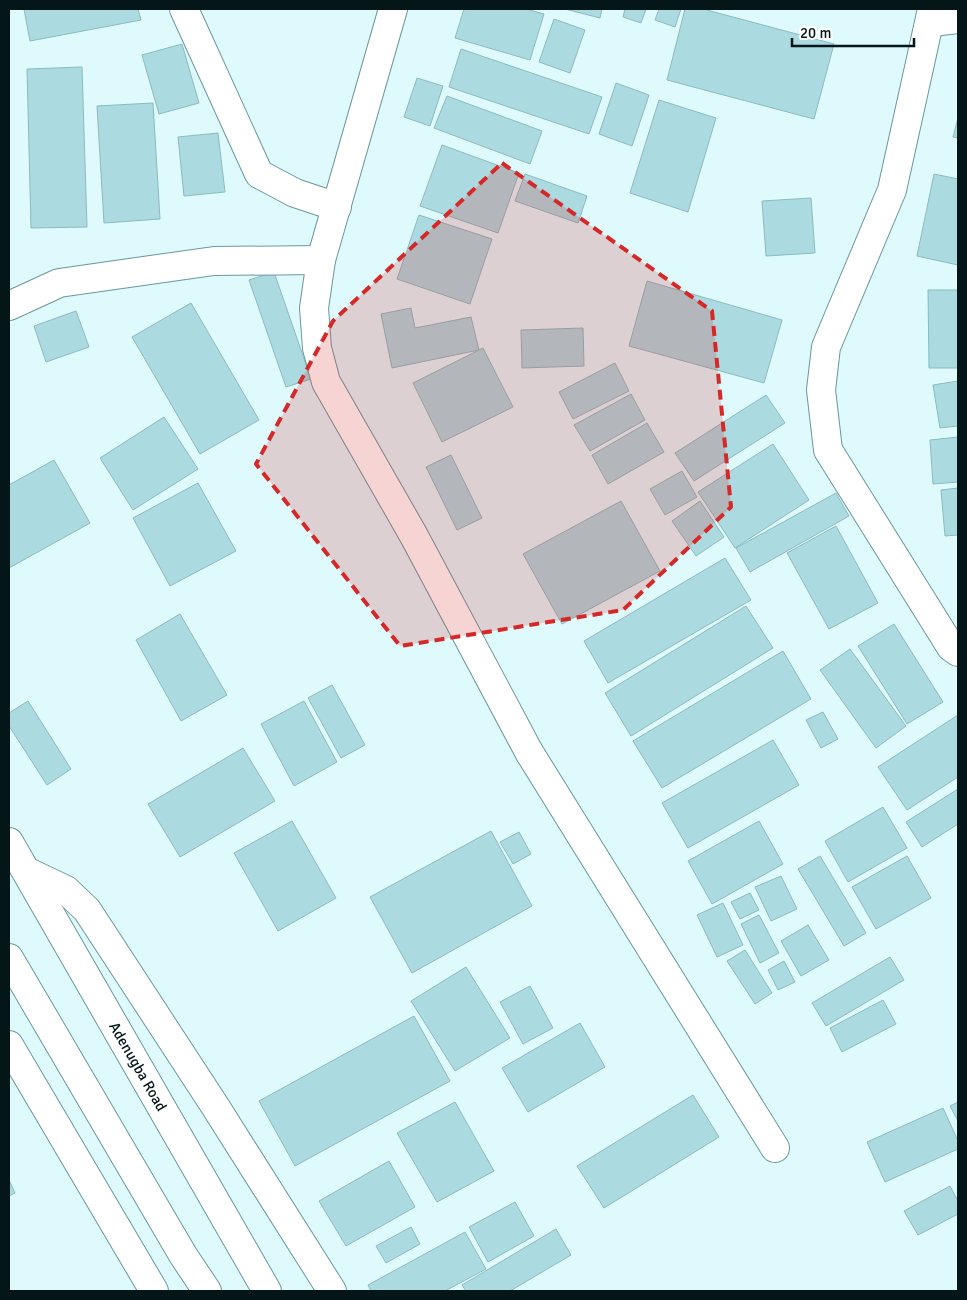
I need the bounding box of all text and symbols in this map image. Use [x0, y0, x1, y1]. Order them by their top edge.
scale bar [792, 15, 914, 47]
text: 20 m [800, 24, 831, 42]
street label: Adenugba Road [105, 1019, 171, 1114]

